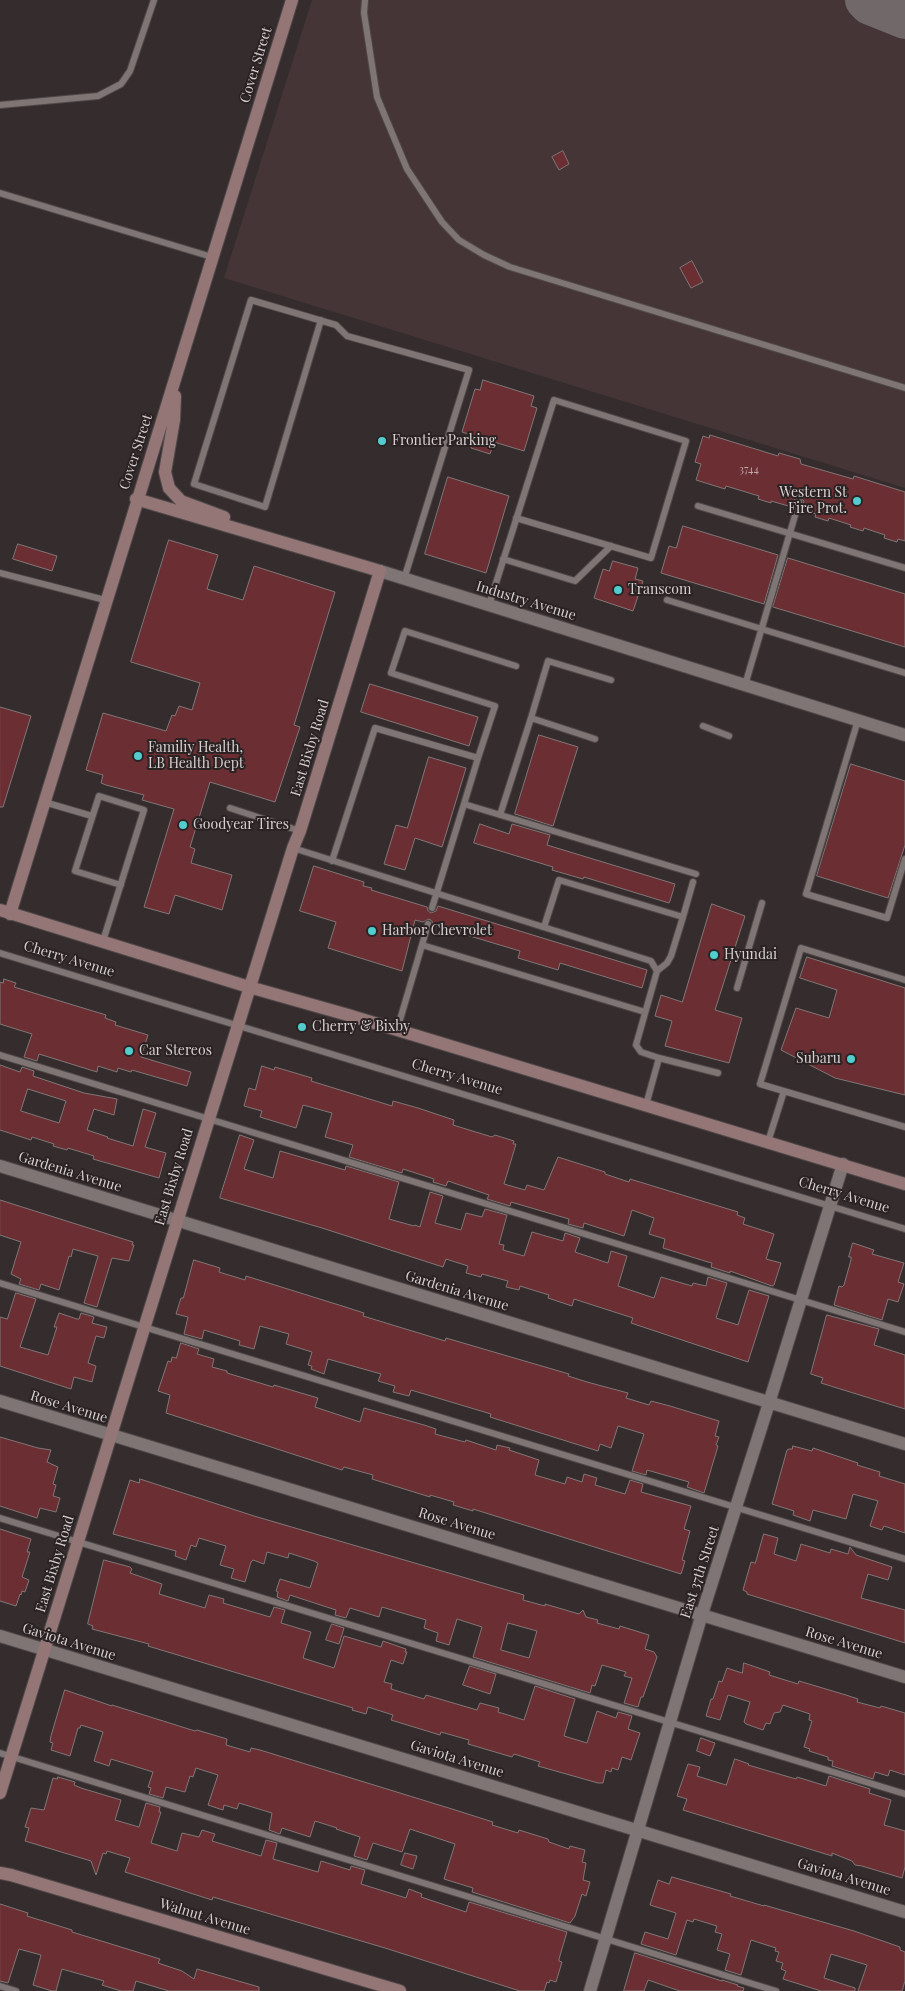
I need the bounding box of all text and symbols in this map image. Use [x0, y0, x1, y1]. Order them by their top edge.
street label: Cover Street [237, 25, 275, 105]
street label: Cover Street [116, 412, 156, 492]
place label: Frontier Parking [392, 433, 496, 449]
marker: Frontier Parking [376, 435, 388, 447]
house number: 3744 [739, 463, 759, 477]
place label: Western St Fire Prot. [779, 485, 847, 518]
marker: Western St Fire Prot. [851, 495, 863, 507]
street label: Industry Avenue [474, 578, 578, 624]
place label: Transcom [628, 582, 691, 598]
marker: Transcom [612, 584, 624, 596]
street label: East Bixby Road [287, 698, 333, 798]
place label: Familiy Health, LB Health Dept [148, 740, 244, 772]
marker: Familiy Health, LB Health Dept [132, 750, 144, 762]
place label: Goodyear Tires [193, 817, 289, 833]
marker: Goodyear Tires [177, 819, 189, 831]
place label: Harbor Chevrolet [382, 923, 492, 939]
marker: Harbor Chevrolet [366, 925, 378, 937]
street label: Cherry Avenue [22, 937, 116, 981]
place label: Hyundai [724, 947, 777, 963]
marker: Hyundai [708, 949, 720, 961]
place label: Cherry & Bixby [312, 1019, 410, 1035]
marker: Cherry & Bixby [296, 1021, 308, 1033]
place label: Car Stereos [139, 1043, 212, 1059]
marker: Car Stereos [123, 1045, 135, 1057]
place label: Subaru [796, 1051, 841, 1067]
marker: Subaru [845, 1053, 857, 1065]
street label: Cherry Avenue [410, 1055, 504, 1099]
street label: East Bixby Road [151, 1127, 197, 1227]
street label: Gardenia Avenue [16, 1148, 124, 1196]
street label: Cherry Avenue [797, 1173, 891, 1217]
street label: Gardenia Avenue [403, 1267, 511, 1315]
street label: Rose Avenue [28, 1387, 110, 1427]
street label: Rose Avenue [416, 1504, 498, 1544]
street label: East Bixby Road [32, 1514, 78, 1614]
street label: East 37th Street [677, 1524, 723, 1620]
street label: Gaviota Avenue [20, 1620, 118, 1664]
street label: Rose Avenue [803, 1623, 885, 1663]
street label: Gaviota Avenue [408, 1737, 506, 1781]
street label: Gaviota Avenue [795, 1855, 893, 1899]
street label: Walnut Avenue [158, 1895, 252, 1939]

